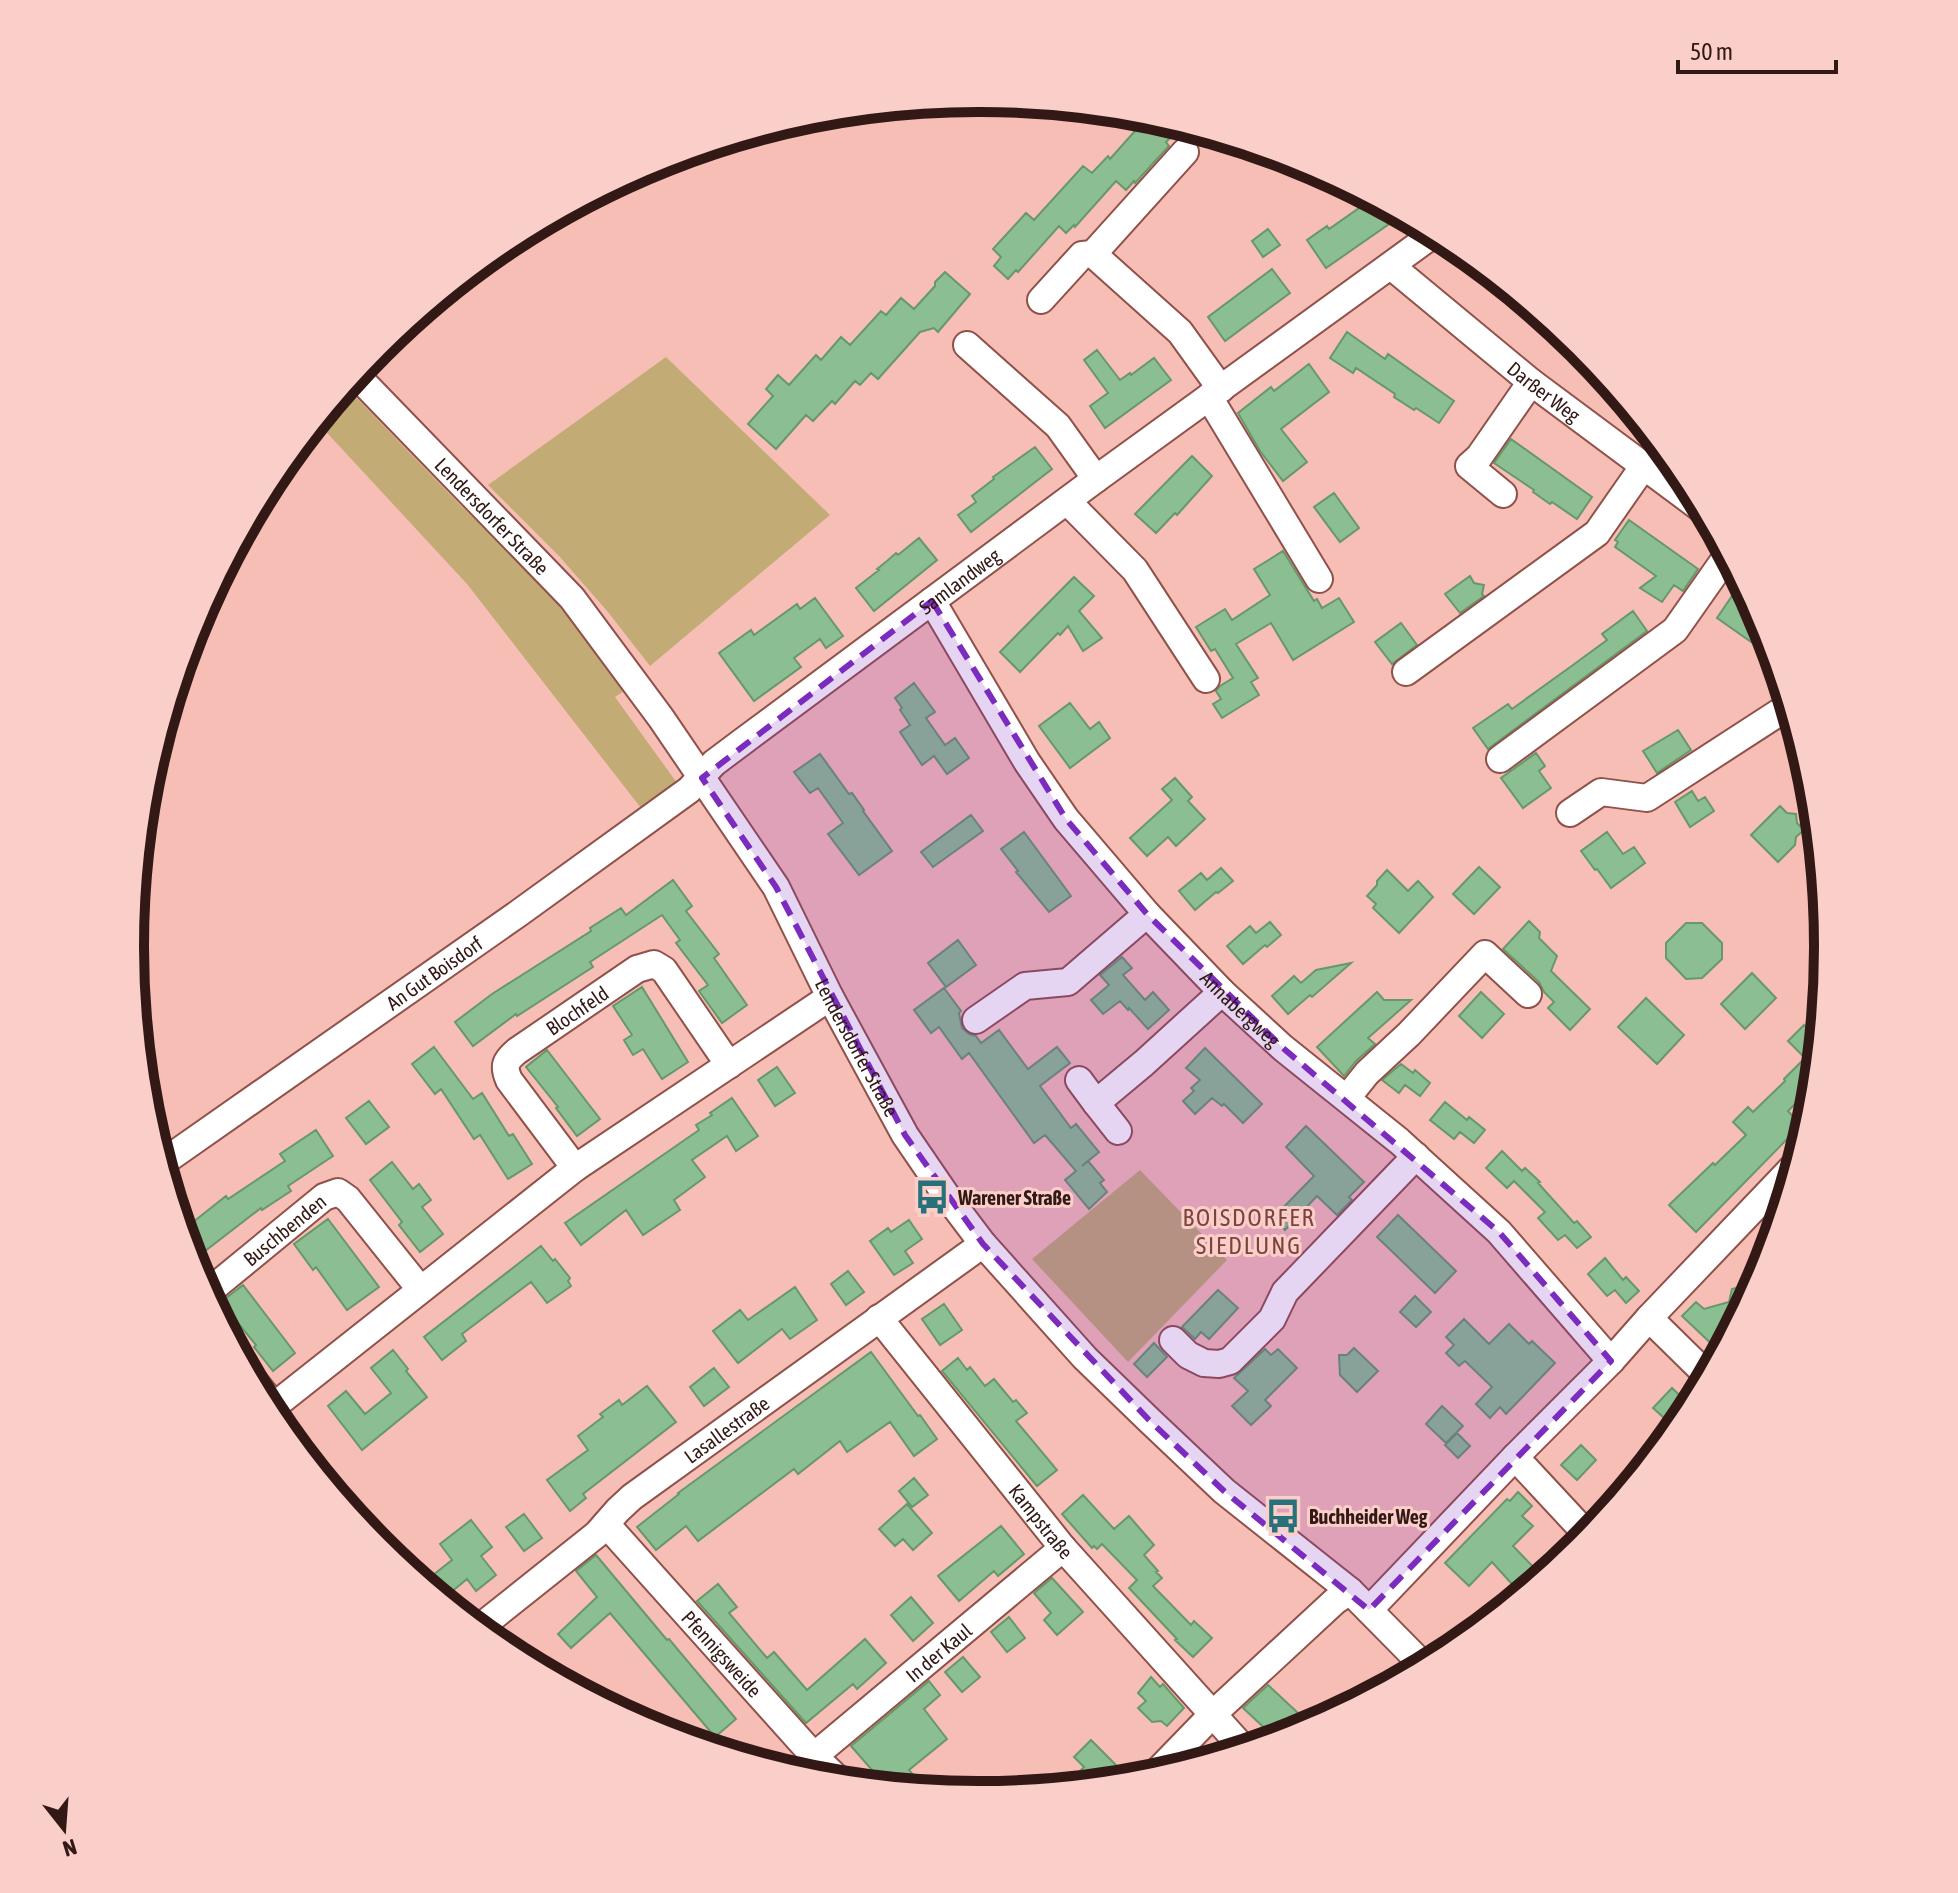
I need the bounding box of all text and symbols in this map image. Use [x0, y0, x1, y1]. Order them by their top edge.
scale bar [1678, 24, 1836, 74]
text: 50 m [1690, 38, 1733, 65]
street label: Darßer Weg [1503, 356, 1585, 427]
street label: Lendersdorfer Straße [431, 453, 554, 579]
street label: Samlandweg [914, 543, 1005, 618]
street label: An Gut Boisdorf [382, 931, 487, 1014]
street label: Annabergweg [1196, 966, 1285, 1052]
street label: Lendersdorfer Straße [811, 974, 904, 1120]
street label: Blochfeld [541, 981, 612, 1040]
bus stop icon: Warener Straße [913, 1178, 951, 1216]
place label: Warener Straße [957, 1186, 1071, 1209]
street label: Buschbenden [238, 1189, 330, 1270]
district label: BOISDORFER SIEDLUNG [1183, 1204, 1315, 1259]
street label: Lasallestraße [679, 1391, 773, 1467]
street label: Kampstraße [1005, 1479, 1078, 1563]
bus stop icon: Buchheider Weg [1264, 1497, 1302, 1535]
place label: Buchheider Weg [1309, 1505, 1428, 1528]
street label: Pfennigsweide [677, 1606, 767, 1701]
street label: In der Kaul [901, 1618, 976, 1686]
north arrow [24, 1789, 104, 1869]
text: N [60, 1834, 80, 1862]

